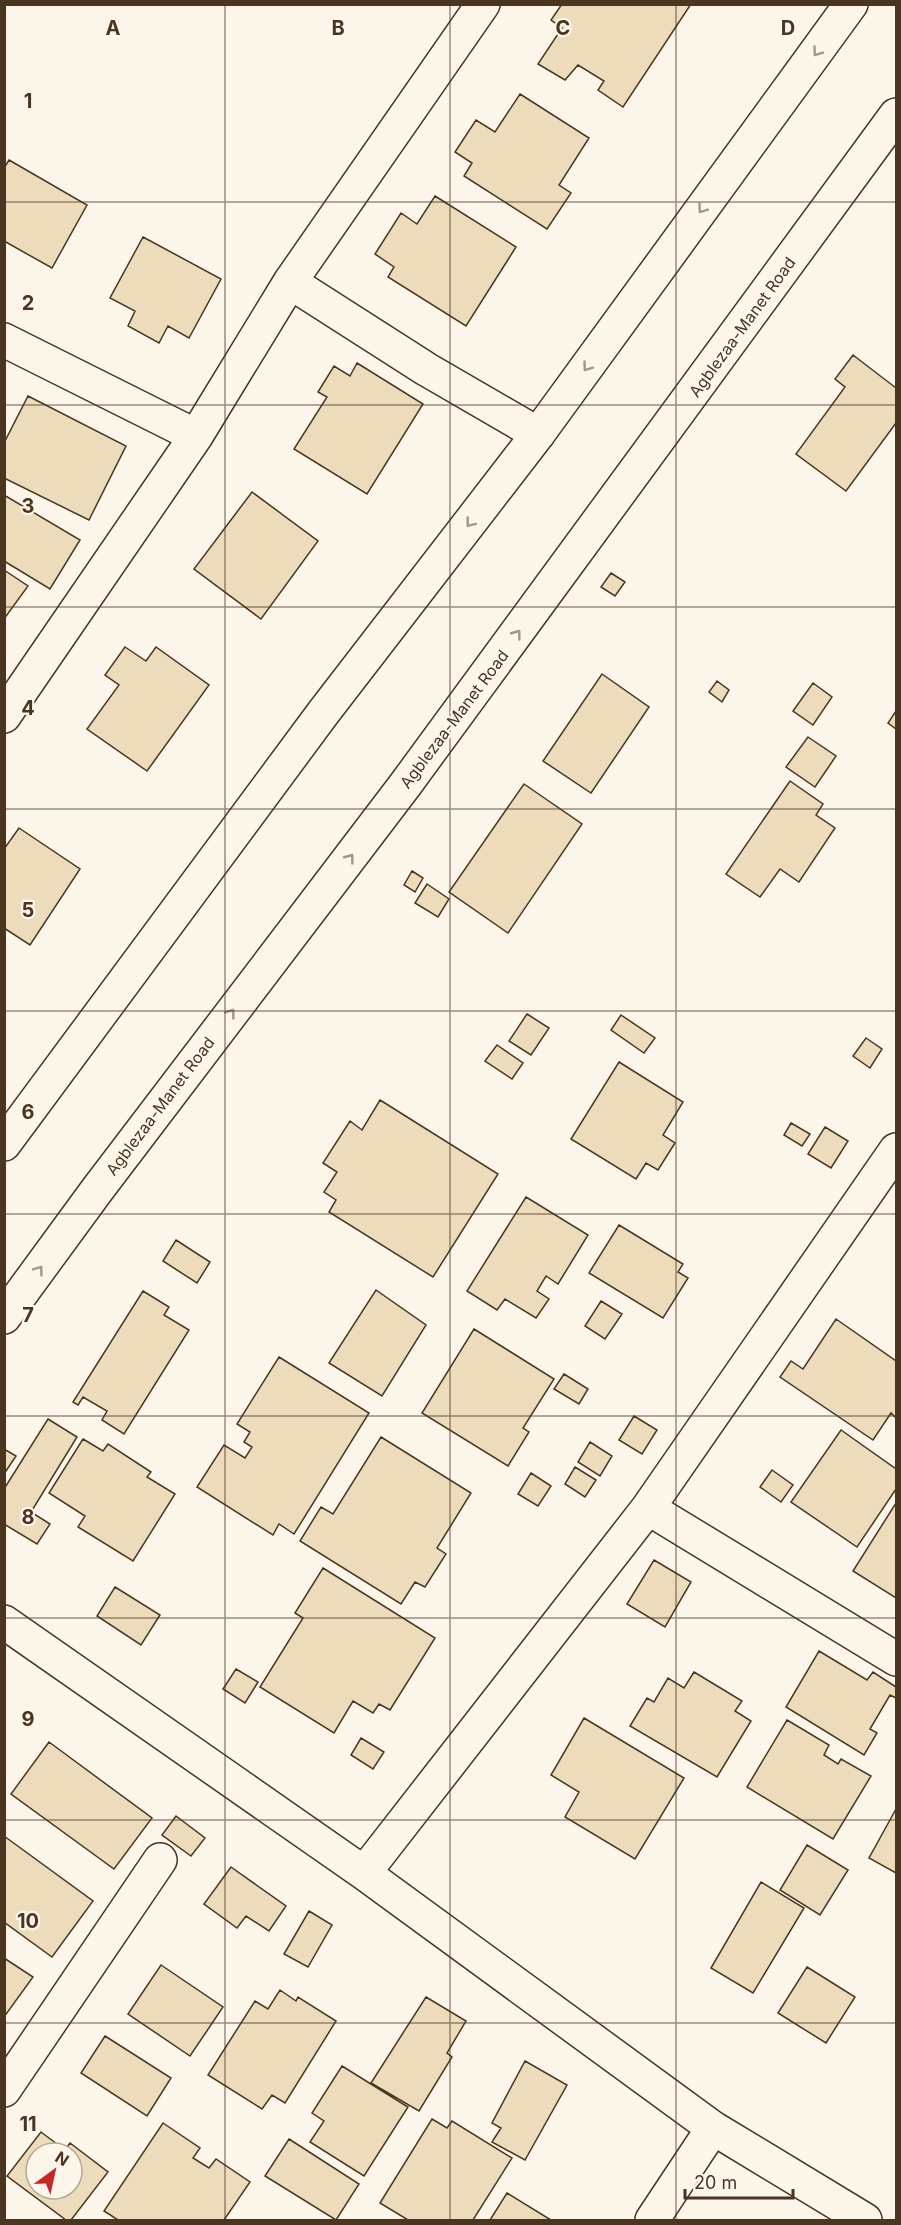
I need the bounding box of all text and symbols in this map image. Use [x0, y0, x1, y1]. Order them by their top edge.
text: A [106, 16, 121, 40]
text: B [331, 16, 345, 40]
text: C [556, 16, 570, 40]
text: D [781, 16, 795, 40]
one-way arrow [813, 45, 824, 56]
text: 1 [24, 89, 32, 113]
one-way arrow [698, 203, 709, 214]
street label: Agblezaa-Manet Road [684, 253, 800, 401]
text: 2 [22, 291, 34, 315]
one-way arrow [583, 361, 594, 372]
text: 3 [22, 494, 34, 518]
one-way arrow [466, 516, 477, 527]
one-way arrow [509, 630, 520, 641]
street label: Agblezaa-Manet Road [395, 646, 513, 792]
text: 4 [21, 696, 35, 720]
one-way arrow [342, 853, 353, 864]
text: 5 [22, 898, 34, 922]
one-way arrow [224, 1009, 235, 1020]
street label: Agblezaa-Manet Road [101, 1033, 219, 1179]
text: 6 [22, 1100, 35, 1124]
one-way arrow [32, 1265, 43, 1276]
text: 7 [22, 1303, 34, 1327]
text: 8 [21, 1505, 35, 1529]
text: 9 [22, 1707, 35, 1731]
text: 10 [17, 1909, 39, 1933]
text: 11 [19, 2112, 37, 2136]
north arrow [24, 2141, 84, 2201]
text: N [52, 2147, 73, 2170]
scale bar [685, 2162, 793, 2200]
text: 20 m [694, 2172, 737, 2193]

